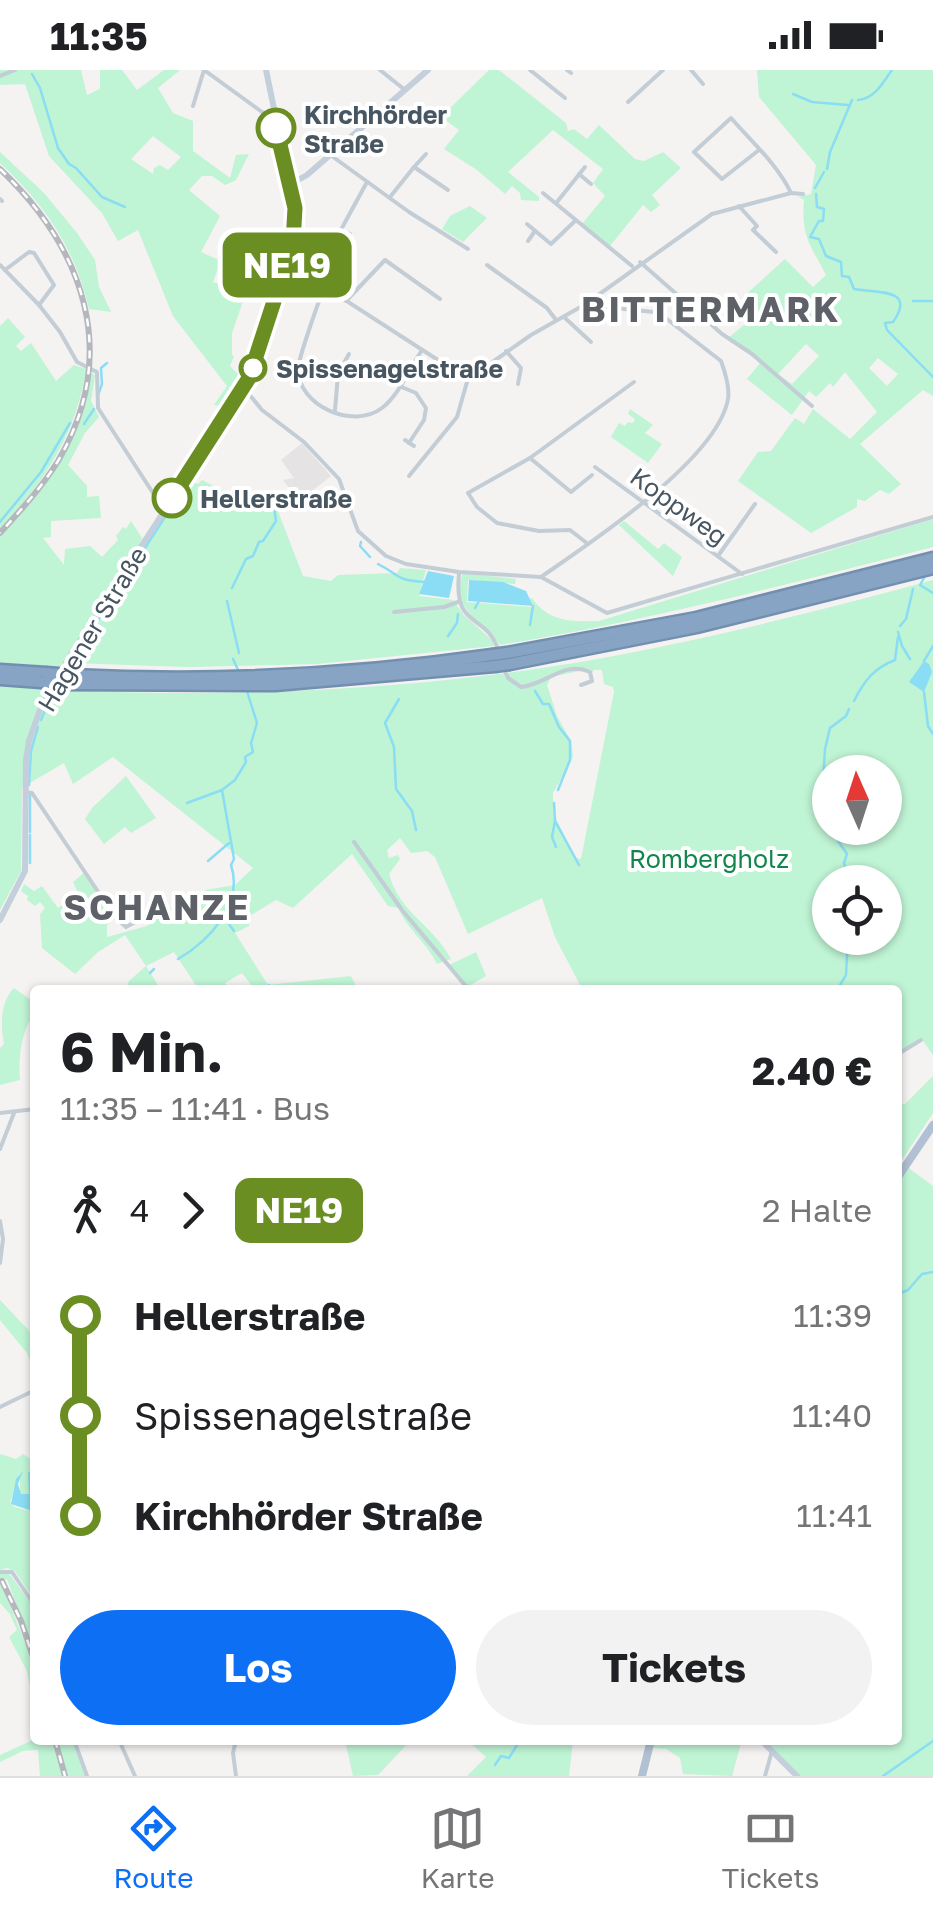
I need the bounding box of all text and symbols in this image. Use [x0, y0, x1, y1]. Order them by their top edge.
text: 11:35 [50, 13, 148, 58]
place label: Kirchhörder Straße [304, 99, 447, 159]
marker: Kirchhörder Straße [257, 109, 295, 147]
line badge: NE19 [217, 232, 357, 298]
text: NE19 [243, 244, 331, 286]
district label: BITTERMARK [581, 288, 841, 330]
place label: Spissenagelstraße [276, 353, 503, 384]
marker: Spissenagelstraße [240, 355, 266, 381]
street label: Koppweg [625, 461, 733, 551]
marker: Hellerstraße [153, 479, 191, 517]
place label: Hellerstraße [200, 483, 352, 514]
street label: Hagener Straße [31, 541, 153, 717]
north arrow [812, 755, 902, 845]
map controls [812, 755, 902, 955]
park label: Rombergholz [629, 843, 789, 874]
button: locate [812, 865, 902, 955]
district label: SCHANZE [63, 886, 251, 928]
text: 6 Min. [60, 1018, 224, 1084]
text: 2.40 € [752, 1048, 872, 1093]
text: 11:35 – 11:41 · Bus [60, 1089, 330, 1127]
icon: walk [60, 1183, 115, 1238]
icon: forward [165, 1183, 220, 1238]
text: NE19 [255, 1189, 343, 1231]
text: 4 [130, 1191, 150, 1229]
text: 2 Halte [762, 1191, 872, 1229]
text: Hellerstraße [134, 1293, 365, 1338]
text: 11:39 [793, 1296, 872, 1334]
text: Spissenagelstraße [134, 1393, 472, 1438]
text: 11:40 [792, 1396, 872, 1434]
text: Kirchhörder Straße [134, 1493, 483, 1538]
text: 11:41 [796, 1496, 872, 1534]
button: Los [60, 1610, 456, 1725]
button: Tickets [476, 1610, 872, 1725]
tab: Route [114, 1801, 194, 1894]
tab: Karte [421, 1801, 495, 1894]
tab: Tickets [722, 1801, 819, 1894]

